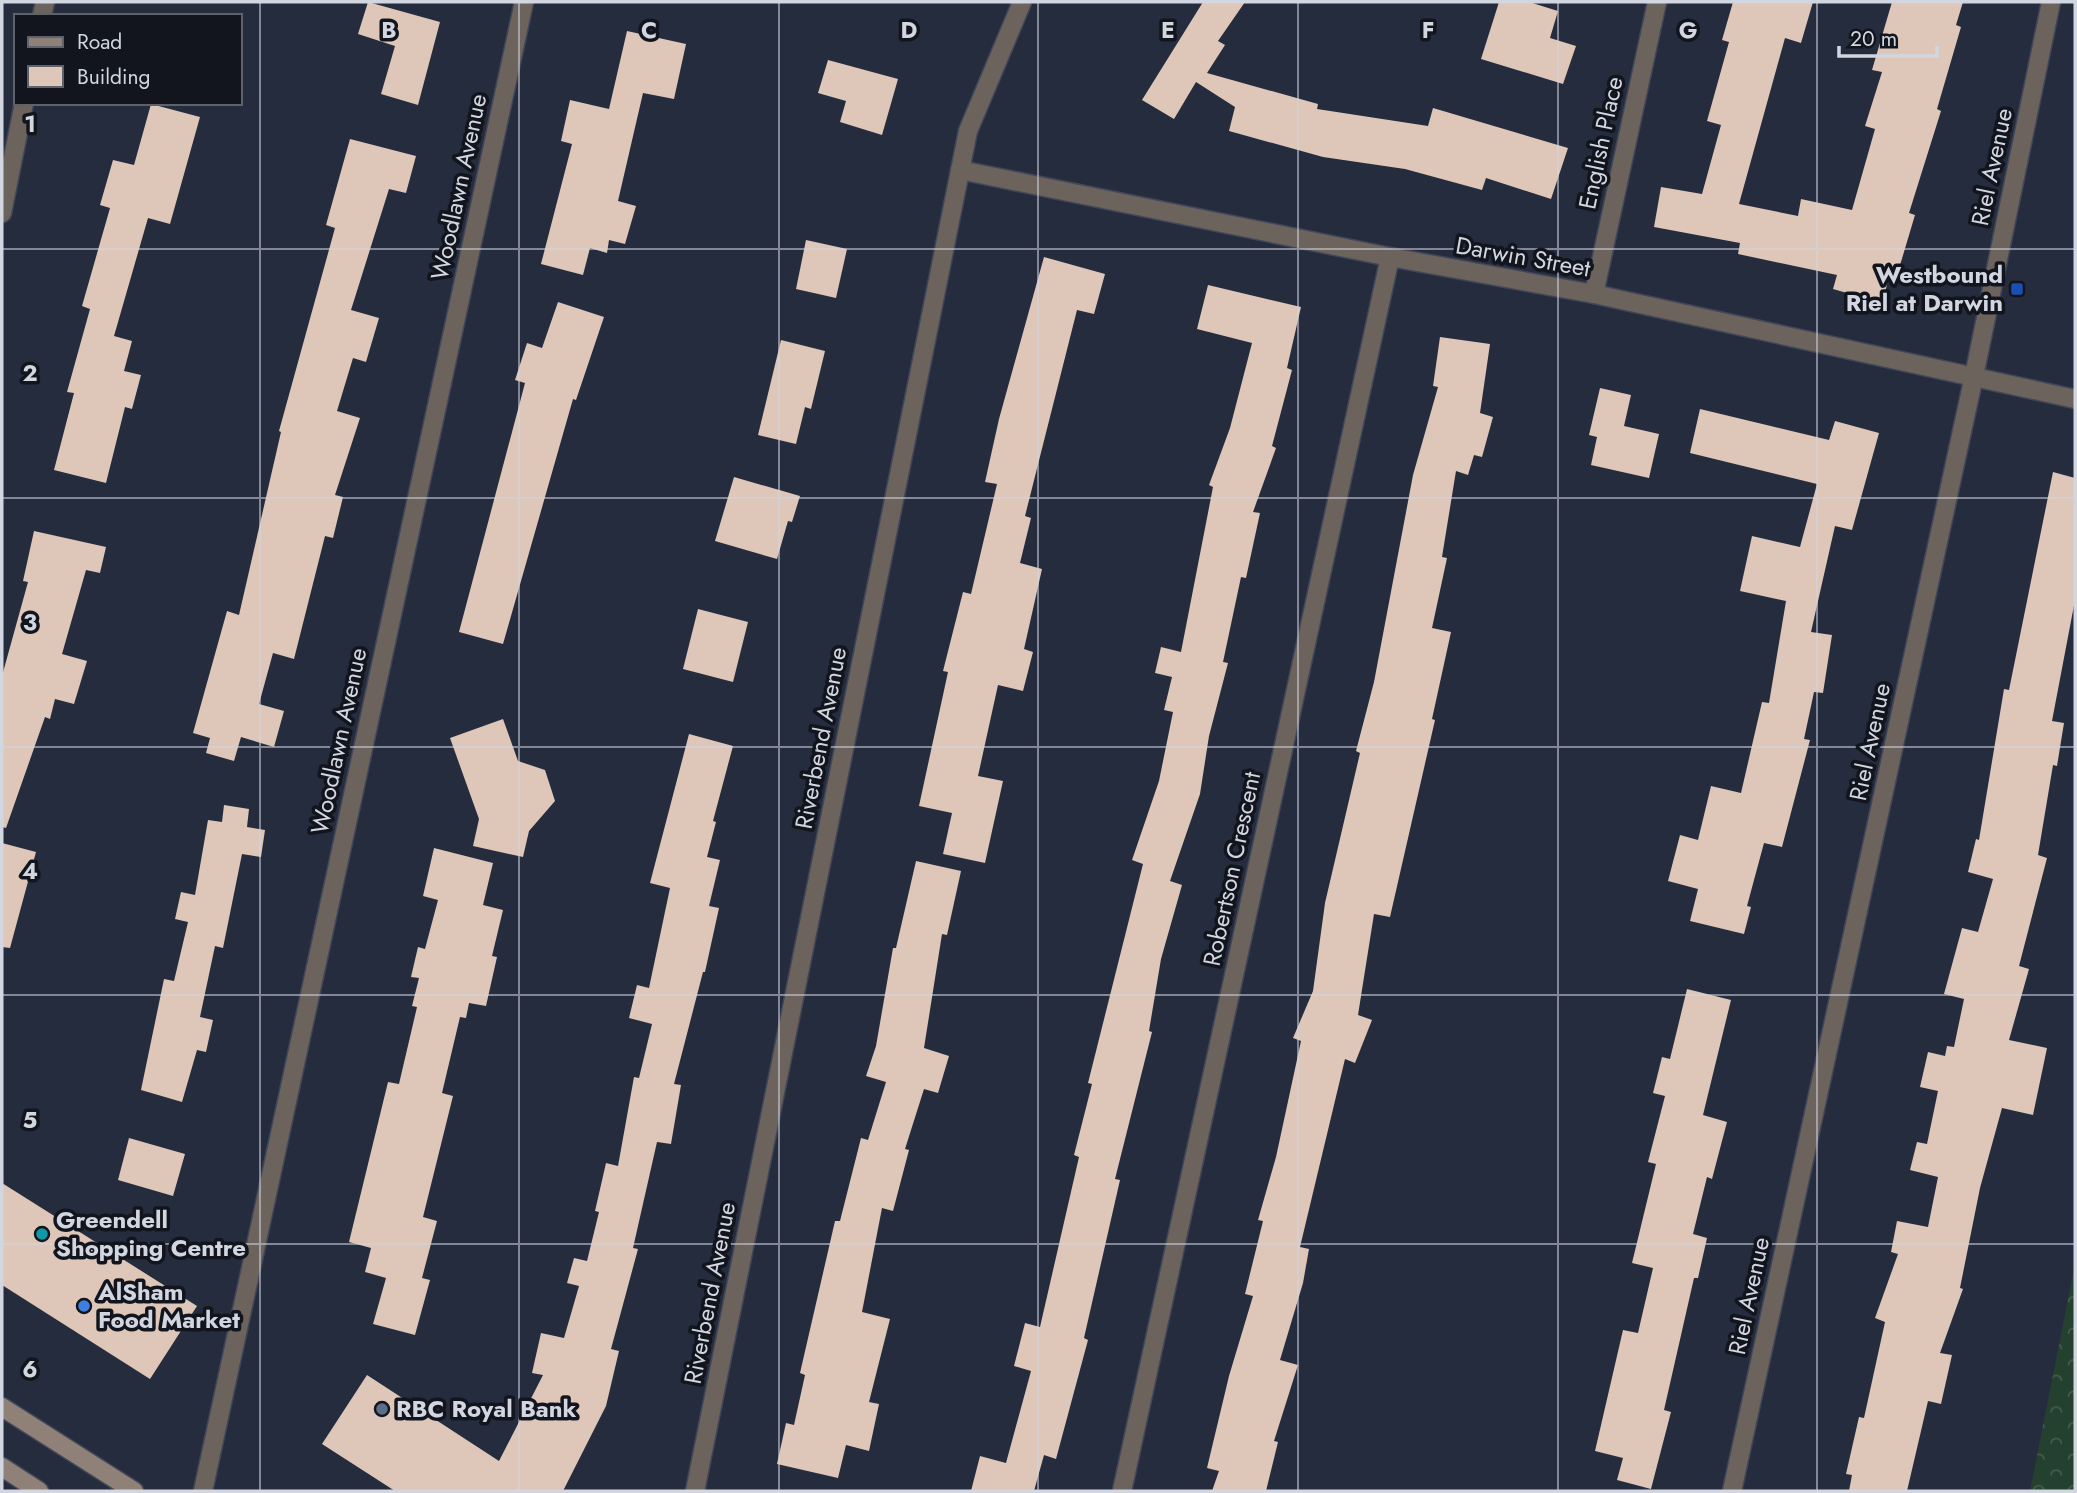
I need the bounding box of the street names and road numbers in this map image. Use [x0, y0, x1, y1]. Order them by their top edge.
street label: English Place [1569, 73, 1632, 212]
street label: Woodlawn Avenue [422, 91, 495, 283]
street label: Riel Avenue [1962, 105, 2021, 229]
street label: Darwin Street [1453, 227, 1594, 286]
street label: Riverbend Avenue [786, 644, 855, 832]
street label: Woodlawn Avenue [302, 645, 375, 837]
street label: Riel Avenue [1840, 680, 1899, 804]
street label: Robertson Crescent [1194, 768, 1269, 969]
street label: Riverbend Avenue [675, 1199, 744, 1387]
street label: Riel Avenue [1719, 1234, 1778, 1358]

